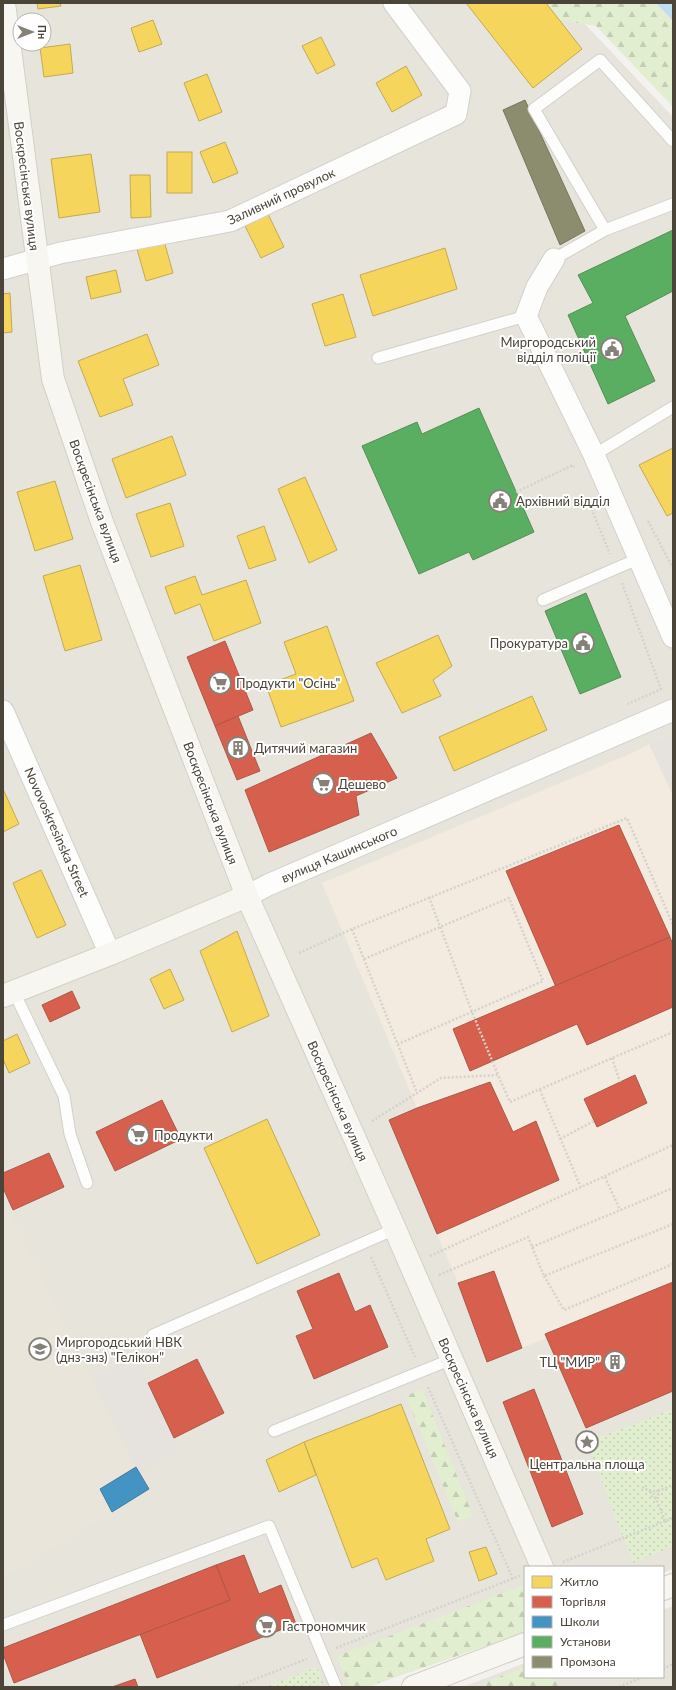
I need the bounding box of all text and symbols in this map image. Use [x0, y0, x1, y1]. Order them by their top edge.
north arrow [12, 12, 52, 52]
text: Пн [36, 25, 49, 39]
street label: Воскресінська вулиця [11, 120, 43, 252]
street label: Заливний провулок [225, 164, 338, 228]
place label: Миргородський відділ поліції [500, 334, 597, 365]
public building icon: Миргородський відділ поліції [599, 336, 625, 362]
street label: Воскресінська вулиця [66, 437, 126, 565]
public building icon: Архівний відділ [487, 488, 513, 514]
place label: Архівний відділ [516, 493, 610, 509]
public building icon: Прокуратура [570, 630, 596, 656]
place label: Прокуратура [490, 635, 568, 651]
supermarket icon: Продукти "Осінь" [207, 670, 233, 696]
place label: Продукти "Осінь" [236, 675, 340, 691]
building icon: Дитячий магазин [225, 735, 251, 761]
street label: Воскресінська вулиця [180, 739, 242, 867]
place label: Дитячий магазин [254, 740, 357, 756]
street label: Novovoskresinska Street [21, 765, 93, 900]
supermarket icon: Дешево [310, 771, 336, 797]
place label: Дешево [338, 776, 386, 792]
street label: вулиця Кашинського [279, 822, 399, 886]
street label: Воскресінська вулиця [304, 1038, 372, 1164]
supermarket icon: Продукти [125, 1122, 151, 1148]
place label: Продукти [154, 1127, 213, 1143]
place label: Миргородський НВК (днз-знз) "Гелікон" [56, 1334, 182, 1365]
street label: Воскресінська вулиця [435, 1335, 503, 1461]
school or university icon: Миргородський НВК (днз-знз) "Гелікон" [27, 1336, 53, 1362]
building icon: ТЦ "МИР" [602, 1349, 628, 1375]
place label: ТЦ "МИР" [539, 1354, 600, 1370]
place icon: Центральна площа [574, 1429, 600, 1455]
place label: Центральна площа [529, 1456, 645, 1472]
legend [524, 1566, 664, 1678]
text: Житло [560, 1574, 599, 1589]
text: Торгівля [560, 1594, 606, 1609]
supermarket icon: Гастрономчик [253, 1613, 279, 1639]
text: Школи [560, 1614, 599, 1629]
place label: Гастрономчик [282, 1618, 366, 1634]
text: Установи [560, 1634, 611, 1649]
text: Промзона [560, 1654, 616, 1669]

